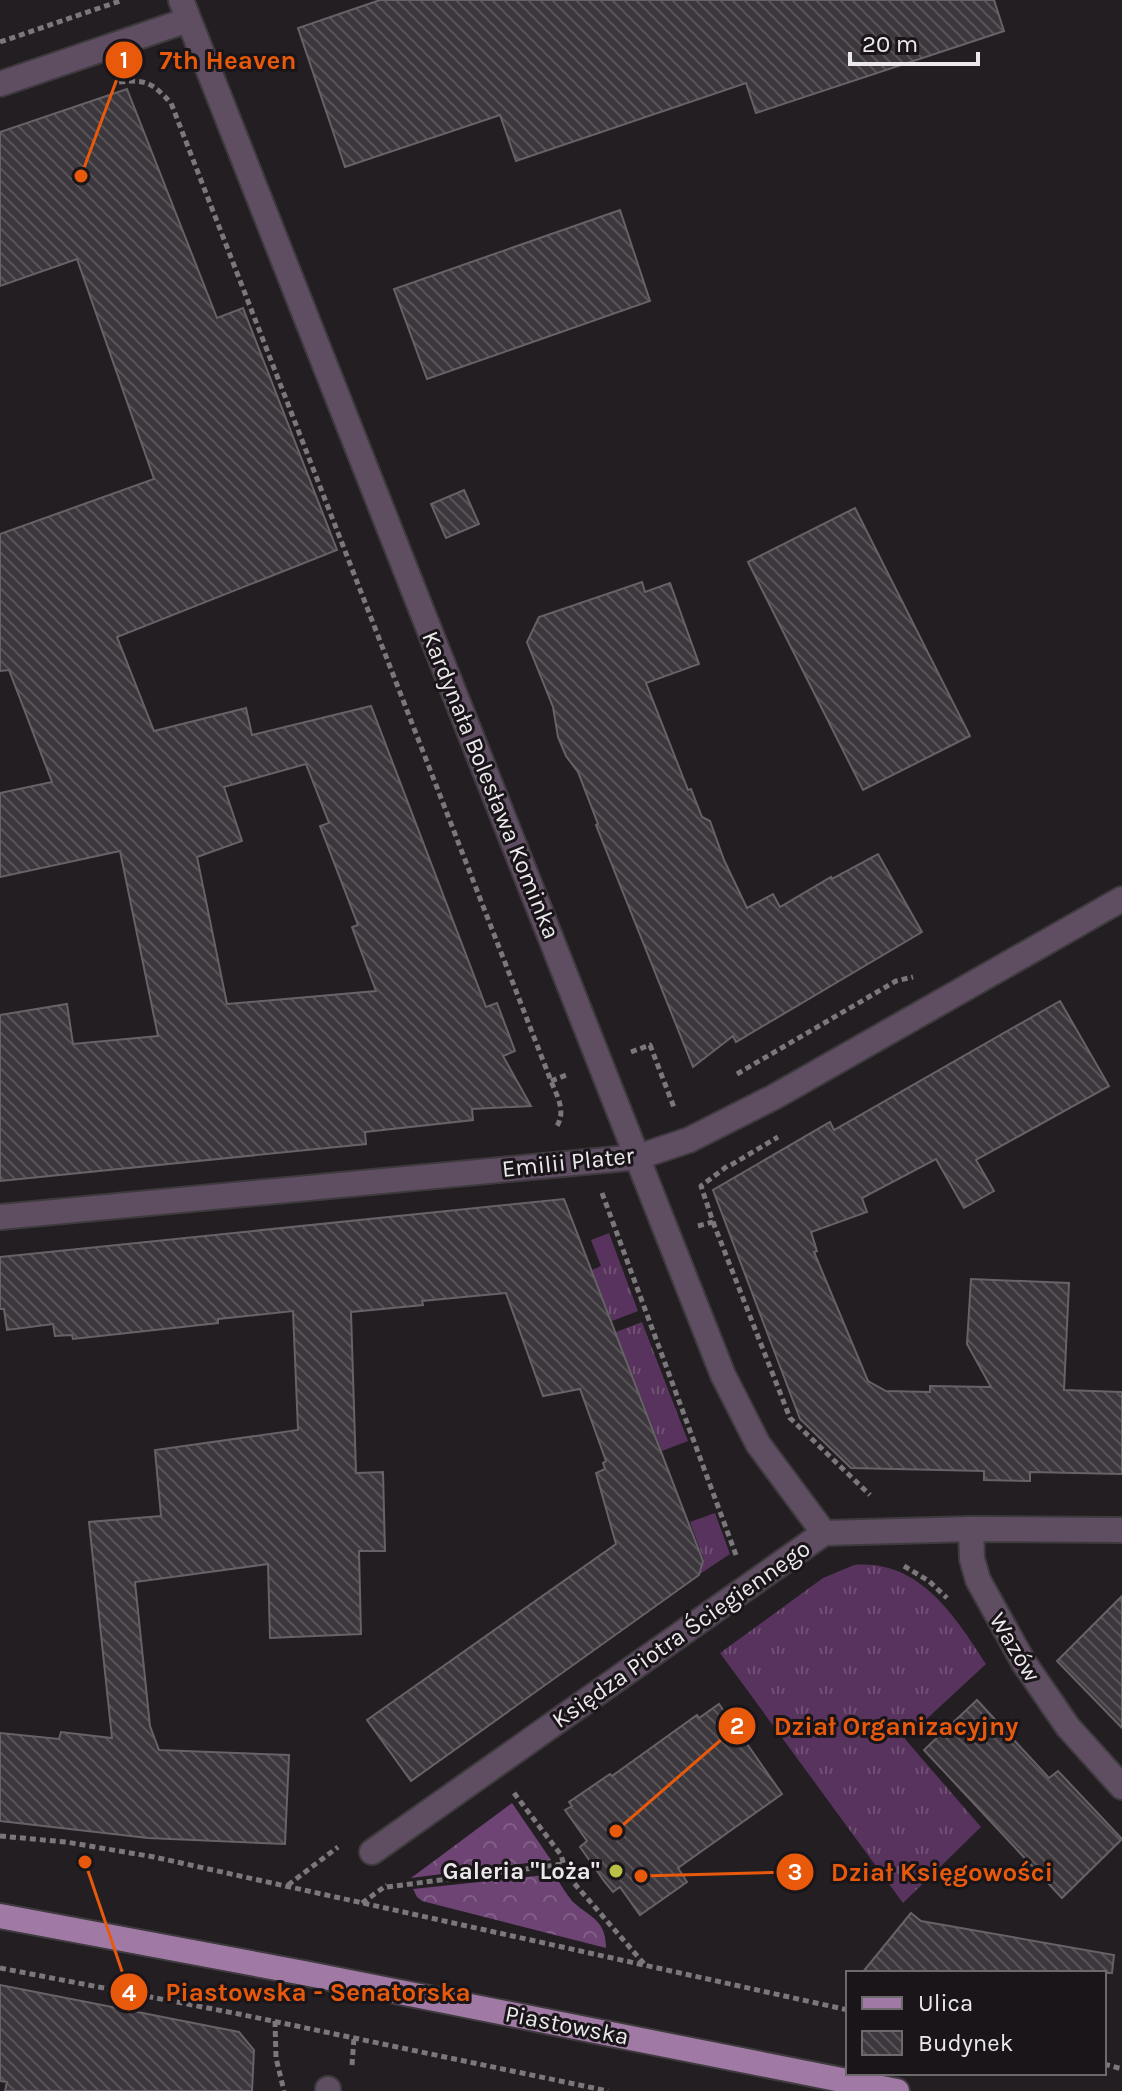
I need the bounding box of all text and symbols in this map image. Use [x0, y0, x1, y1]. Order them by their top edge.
scale bar [850, 16, 978, 66]
text: 20 m [862, 30, 918, 58]
callout: 7th Heaven [104, 35, 313, 85]
text: 7th Heaven [160, 45, 296, 76]
text: 1 [120, 46, 128, 74]
street label: Kardynała Bolesława Kominka [416, 627, 566, 943]
street label: Emilii Plater [500, 1141, 636, 1183]
street label: Księdza Piotra Ściegiennego [547, 1534, 815, 1734]
street label: Wazów [983, 1607, 1047, 1687]
callout: Dział Organizacyjny [717, 1701, 1034, 1751]
text: Dział Organizacyjny [774, 1711, 1018, 1742]
text: 2 [730, 1712, 744, 1740]
callout: Dział Księgowości [775, 1847, 1069, 1897]
place label: Galeria "Loża" [443, 1857, 600, 1885]
text: Dział Księgowości [831, 1857, 1053, 1888]
text: 3 [788, 1858, 802, 1886]
marker: Galeria "Loża" [607, 1862, 625, 1880]
callout: Piastowska - Senatorska [109, 1967, 487, 2017]
legend [846, 1971, 1106, 2075]
text: Piastowska - Senatorska [165, 1977, 471, 2008]
text: 4 [122, 1979, 136, 2007]
text: Ulica [918, 1989, 973, 2017]
street label: Piastowska [503, 1999, 631, 2051]
text: Budynek [918, 2029, 1013, 2057]

